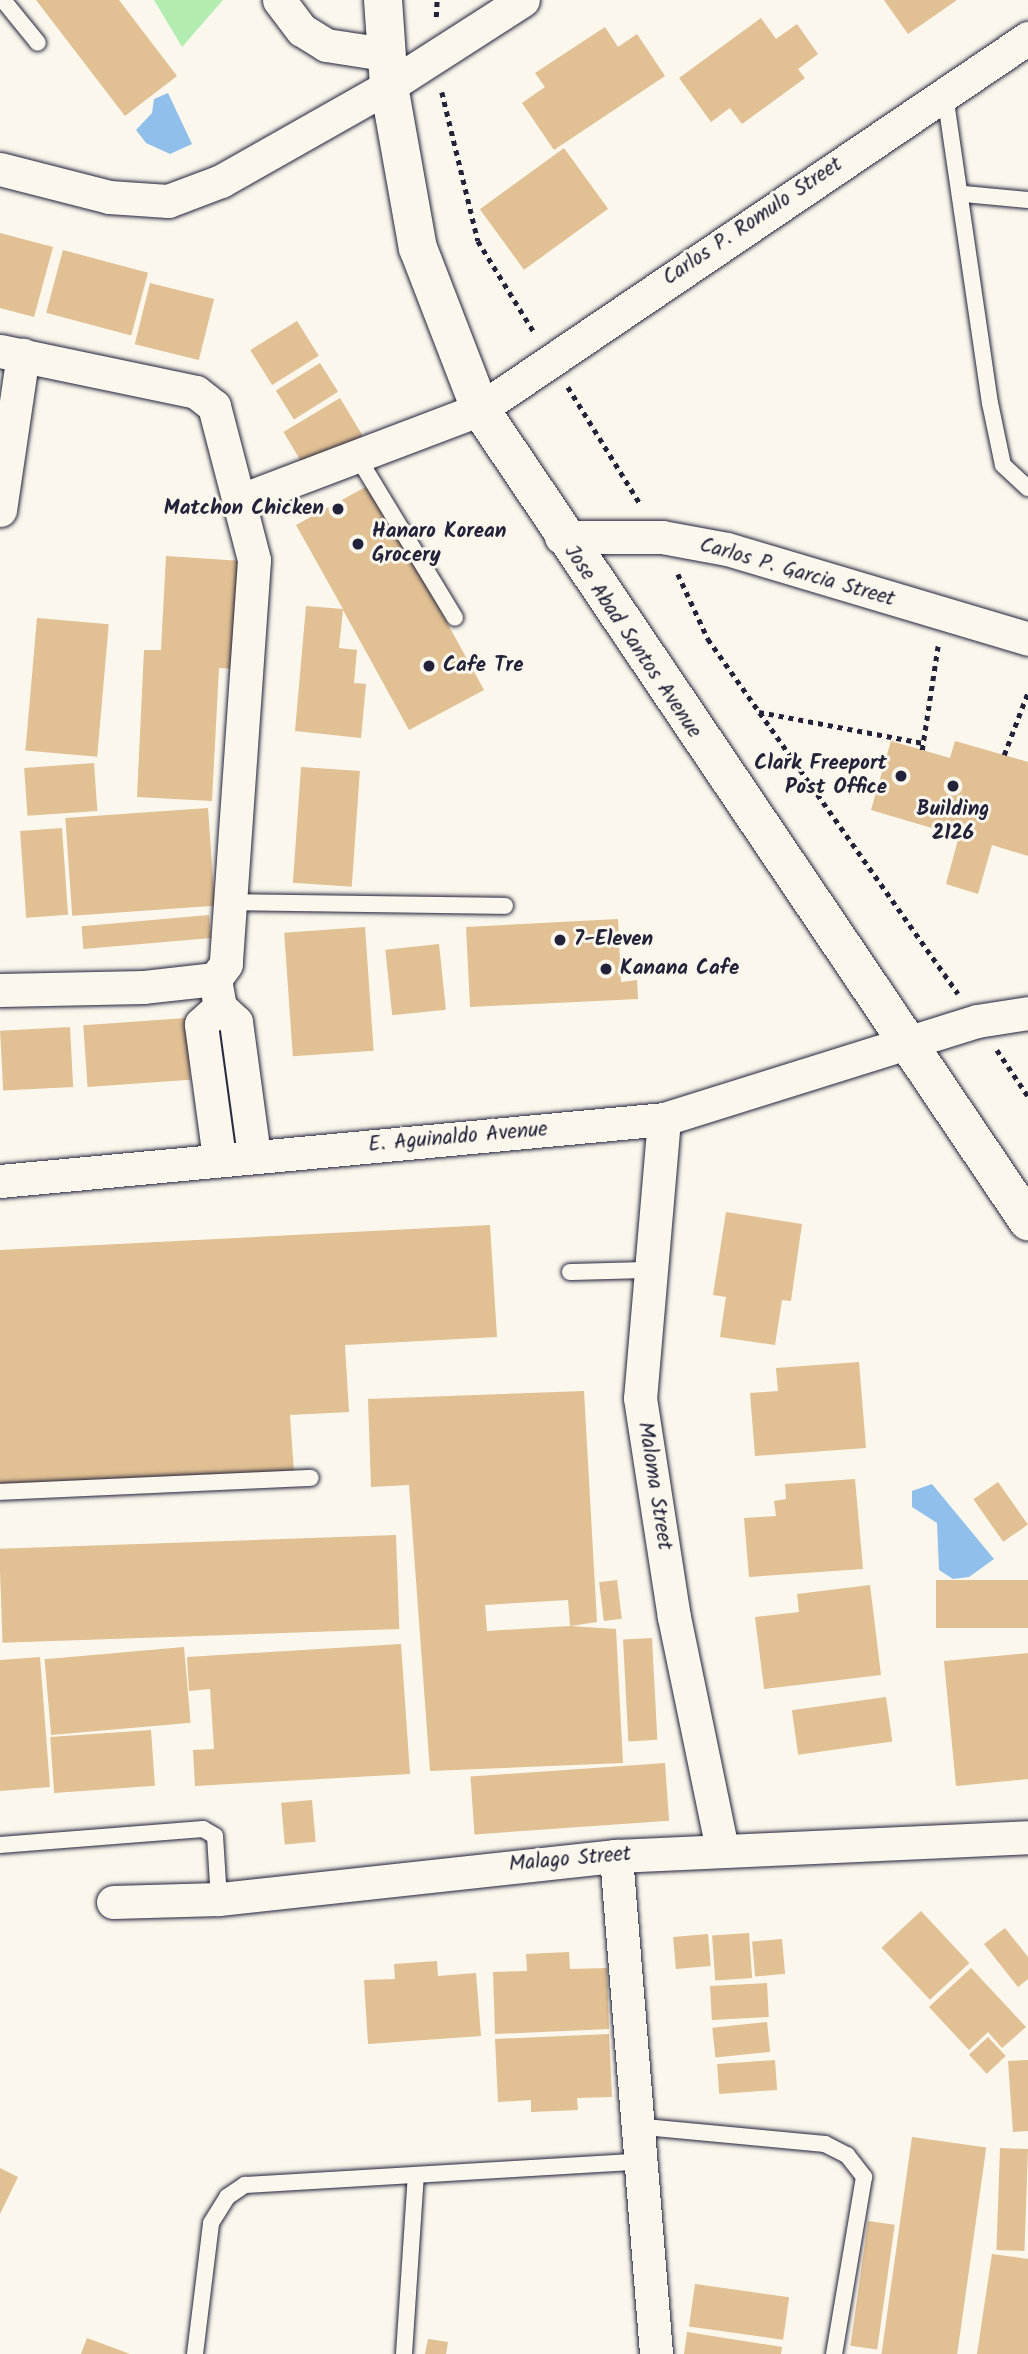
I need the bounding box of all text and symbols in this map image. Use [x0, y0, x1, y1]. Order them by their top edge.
street label: Carlos P. Romulo Street [658, 153, 848, 291]
place label: Matchon Chicken [164, 496, 324, 522]
marker: Matchon Chicken [330, 501, 346, 517]
place label: Hanaro Korean Grocery [372, 519, 506, 569]
street label: Carlos P. Garcia Street [697, 533, 897, 613]
marker: Hanaro Korean Grocery [350, 536, 366, 552]
street label: Jose Abad Santos Avenue [558, 541, 706, 743]
place label: Cafe Tre [443, 653, 523, 679]
marker: Cafe Tre [421, 658, 437, 674]
place label: Clark Freeport Post Office [754, 751, 887, 801]
marker: Clark Freeport Post Office [893, 768, 909, 784]
marker: Building 2126 [945, 778, 961, 794]
place label: Building 2126 [917, 797, 989, 847]
place label: 7-Eleven [574, 927, 653, 953]
marker: 7-Eleven [552, 932, 568, 948]
place label: Kanana Cafe [620, 956, 739, 982]
marker: Kanana Cafe [598, 961, 614, 977]
street label: E. Aguinaldo Avenue [367, 1118, 549, 1158]
street label: Maloma Street [631, 1420, 677, 1552]
street label: Malago Street [508, 1842, 632, 1878]

